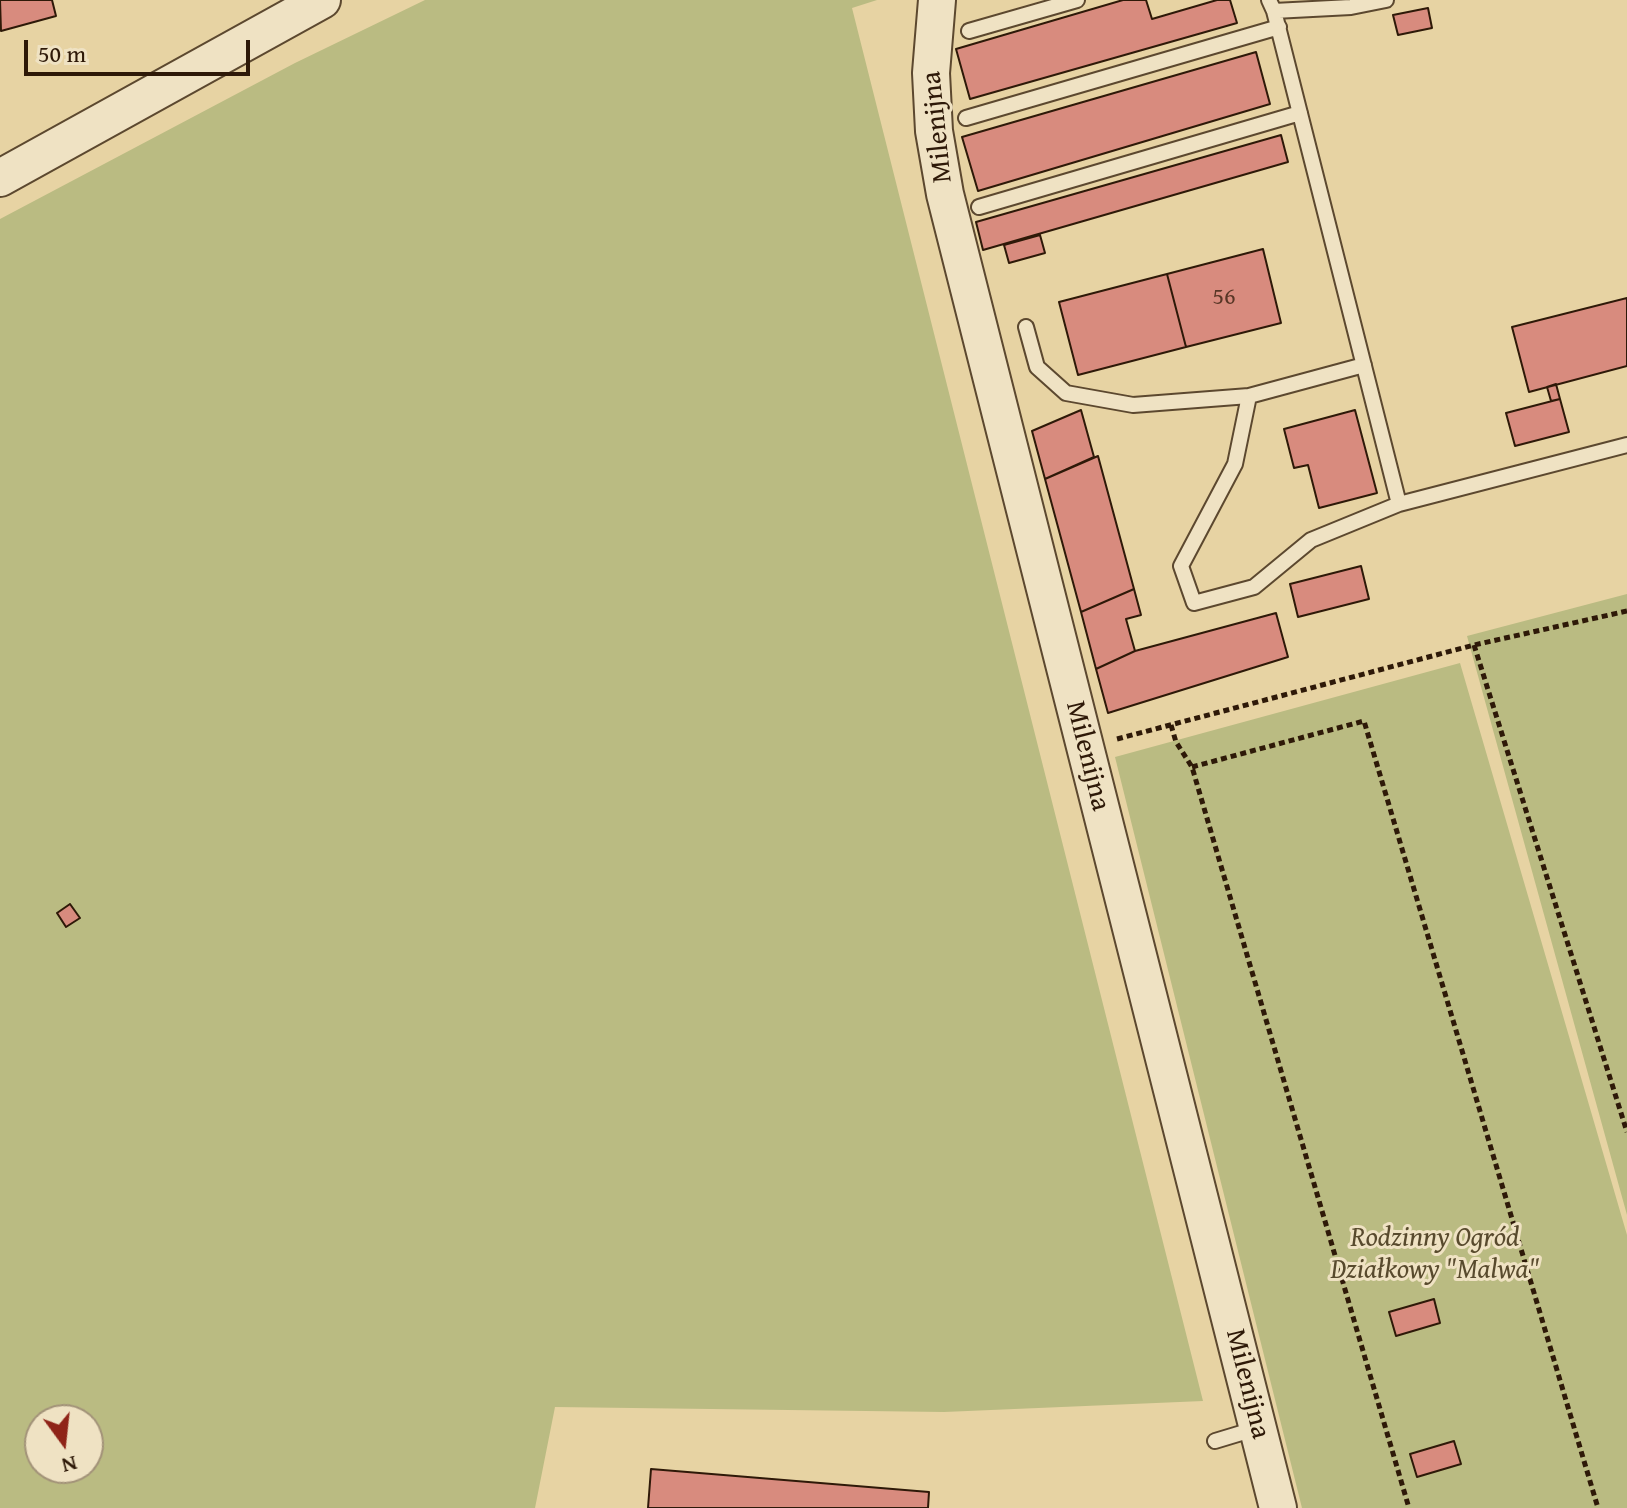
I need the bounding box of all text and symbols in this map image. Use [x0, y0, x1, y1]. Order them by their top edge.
scale bar [28, 24, 254, 74]
text: 50 m [38, 36, 86, 71]
street label: Milenijna [915, 70, 961, 184]
house number: 56 [1212, 284, 1236, 312]
street label: Milenijna [1057, 698, 1117, 814]
park label: Rodzinny Ogród Działkowy "Malwa" [1330, 1222, 1540, 1288]
street label: Milenijna [1217, 1326, 1277, 1442]
north arrow [24, 1404, 104, 1484]
text: N [58, 1448, 81, 1483]

